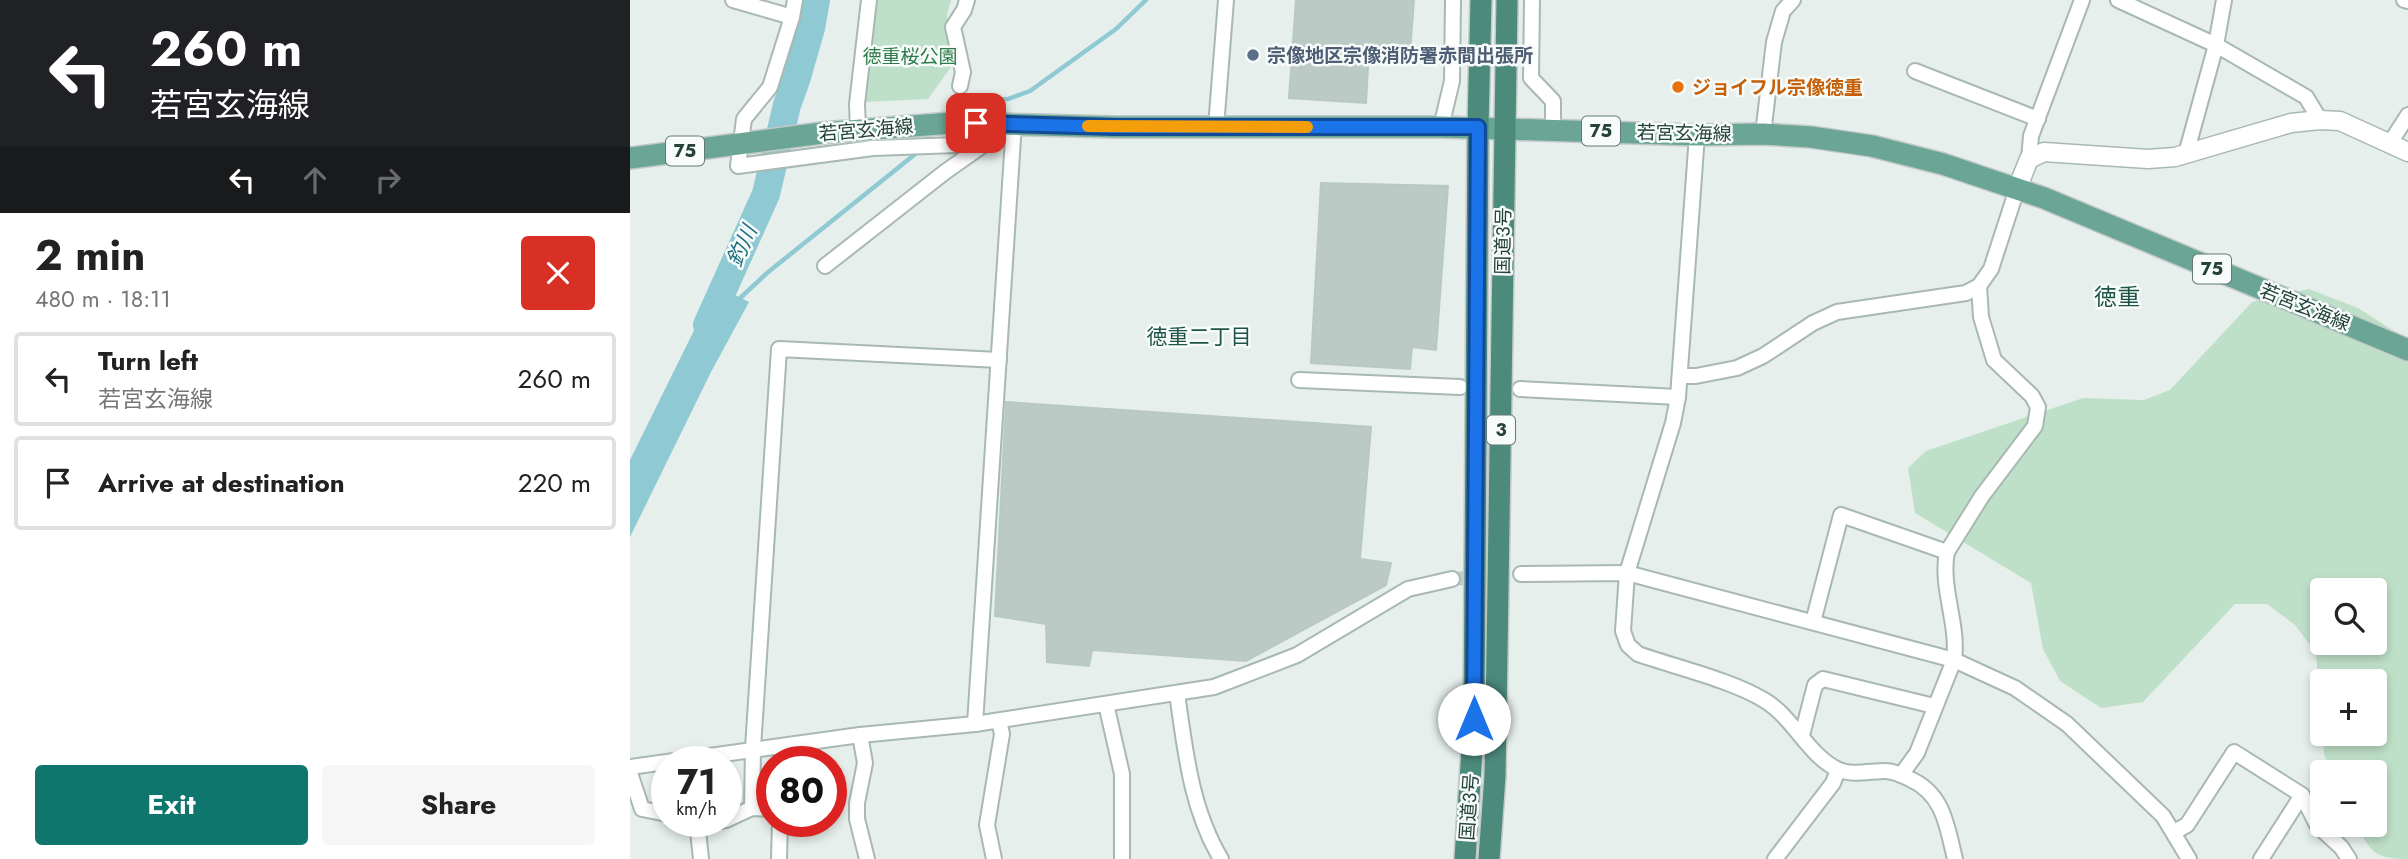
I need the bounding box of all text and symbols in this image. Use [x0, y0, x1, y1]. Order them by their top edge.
text: 260 m [150, 14, 302, 84]
icon: left [35, 28, 126, 119]
place label: 宗像地区宗像消防署赤間出張所 [1267, 42, 1533, 69]
park label: 徳重桜公園 [862, 43, 958, 70]
marker: 宗像地区宗像消防署赤間出張所 [1245, 47, 1261, 63]
place label: ジョイフル宗像徳重 [1692, 74, 1863, 101]
marker: ジョイフル宗像徳重 [1670, 79, 1686, 95]
text: 若宮玄海線 [150, 82, 310, 128]
pin [946, 93, 1006, 153]
icon: arrive [957, 104, 995, 142]
street label: 若宮玄海線 [817, 112, 915, 148]
road number: 75 [1582, 116, 1620, 146]
street label: 若宮玄海線 [1636, 119, 1732, 147]
road number: 75 [666, 136, 704, 166]
icon: left [223, 161, 261, 199]
icon: ahead [296, 161, 334, 199]
icon: right [369, 161, 407, 199]
street label: 国道3号 [1489, 207, 1517, 275]
water label: 釣川 [720, 219, 765, 271]
text: 2 min [35, 225, 145, 286]
button: close [521, 236, 595, 310]
road number: 75 [2193, 255, 2231, 284]
street label: 若宮玄海線 [2256, 277, 2354, 337]
district label: 徳重 [2094, 280, 2140, 314]
text: 480 m · 18:11 [35, 282, 171, 316]
district label: 徳重二丁目 [1147, 322, 1252, 352]
text: Turn left [98, 342, 198, 380]
icon: left [39, 360, 77, 398]
text: 260 m [518, 360, 591, 398]
text: 若宮玄海線 [98, 382, 213, 416]
road number: 3 [1487, 416, 1515, 444]
icon: arrive [39, 464, 77, 502]
text: Arrive at destination [98, 464, 345, 502]
text: 220 m [518, 464, 591, 502]
map controls [2310, 578, 2387, 837]
button: search [2310, 578, 2387, 655]
button: + [2310, 669, 2387, 746]
position arrow [1437, 682, 1511, 756]
speed limit sign: 80 [756, 746, 847, 837]
text: 71 [677, 757, 716, 807]
button: − [2310, 760, 2387, 837]
button: Exit [35, 765, 308, 845]
button: Share [322, 765, 595, 845]
street label: 国道3号 [1453, 772, 1485, 842]
text: km/h [676, 796, 717, 822]

